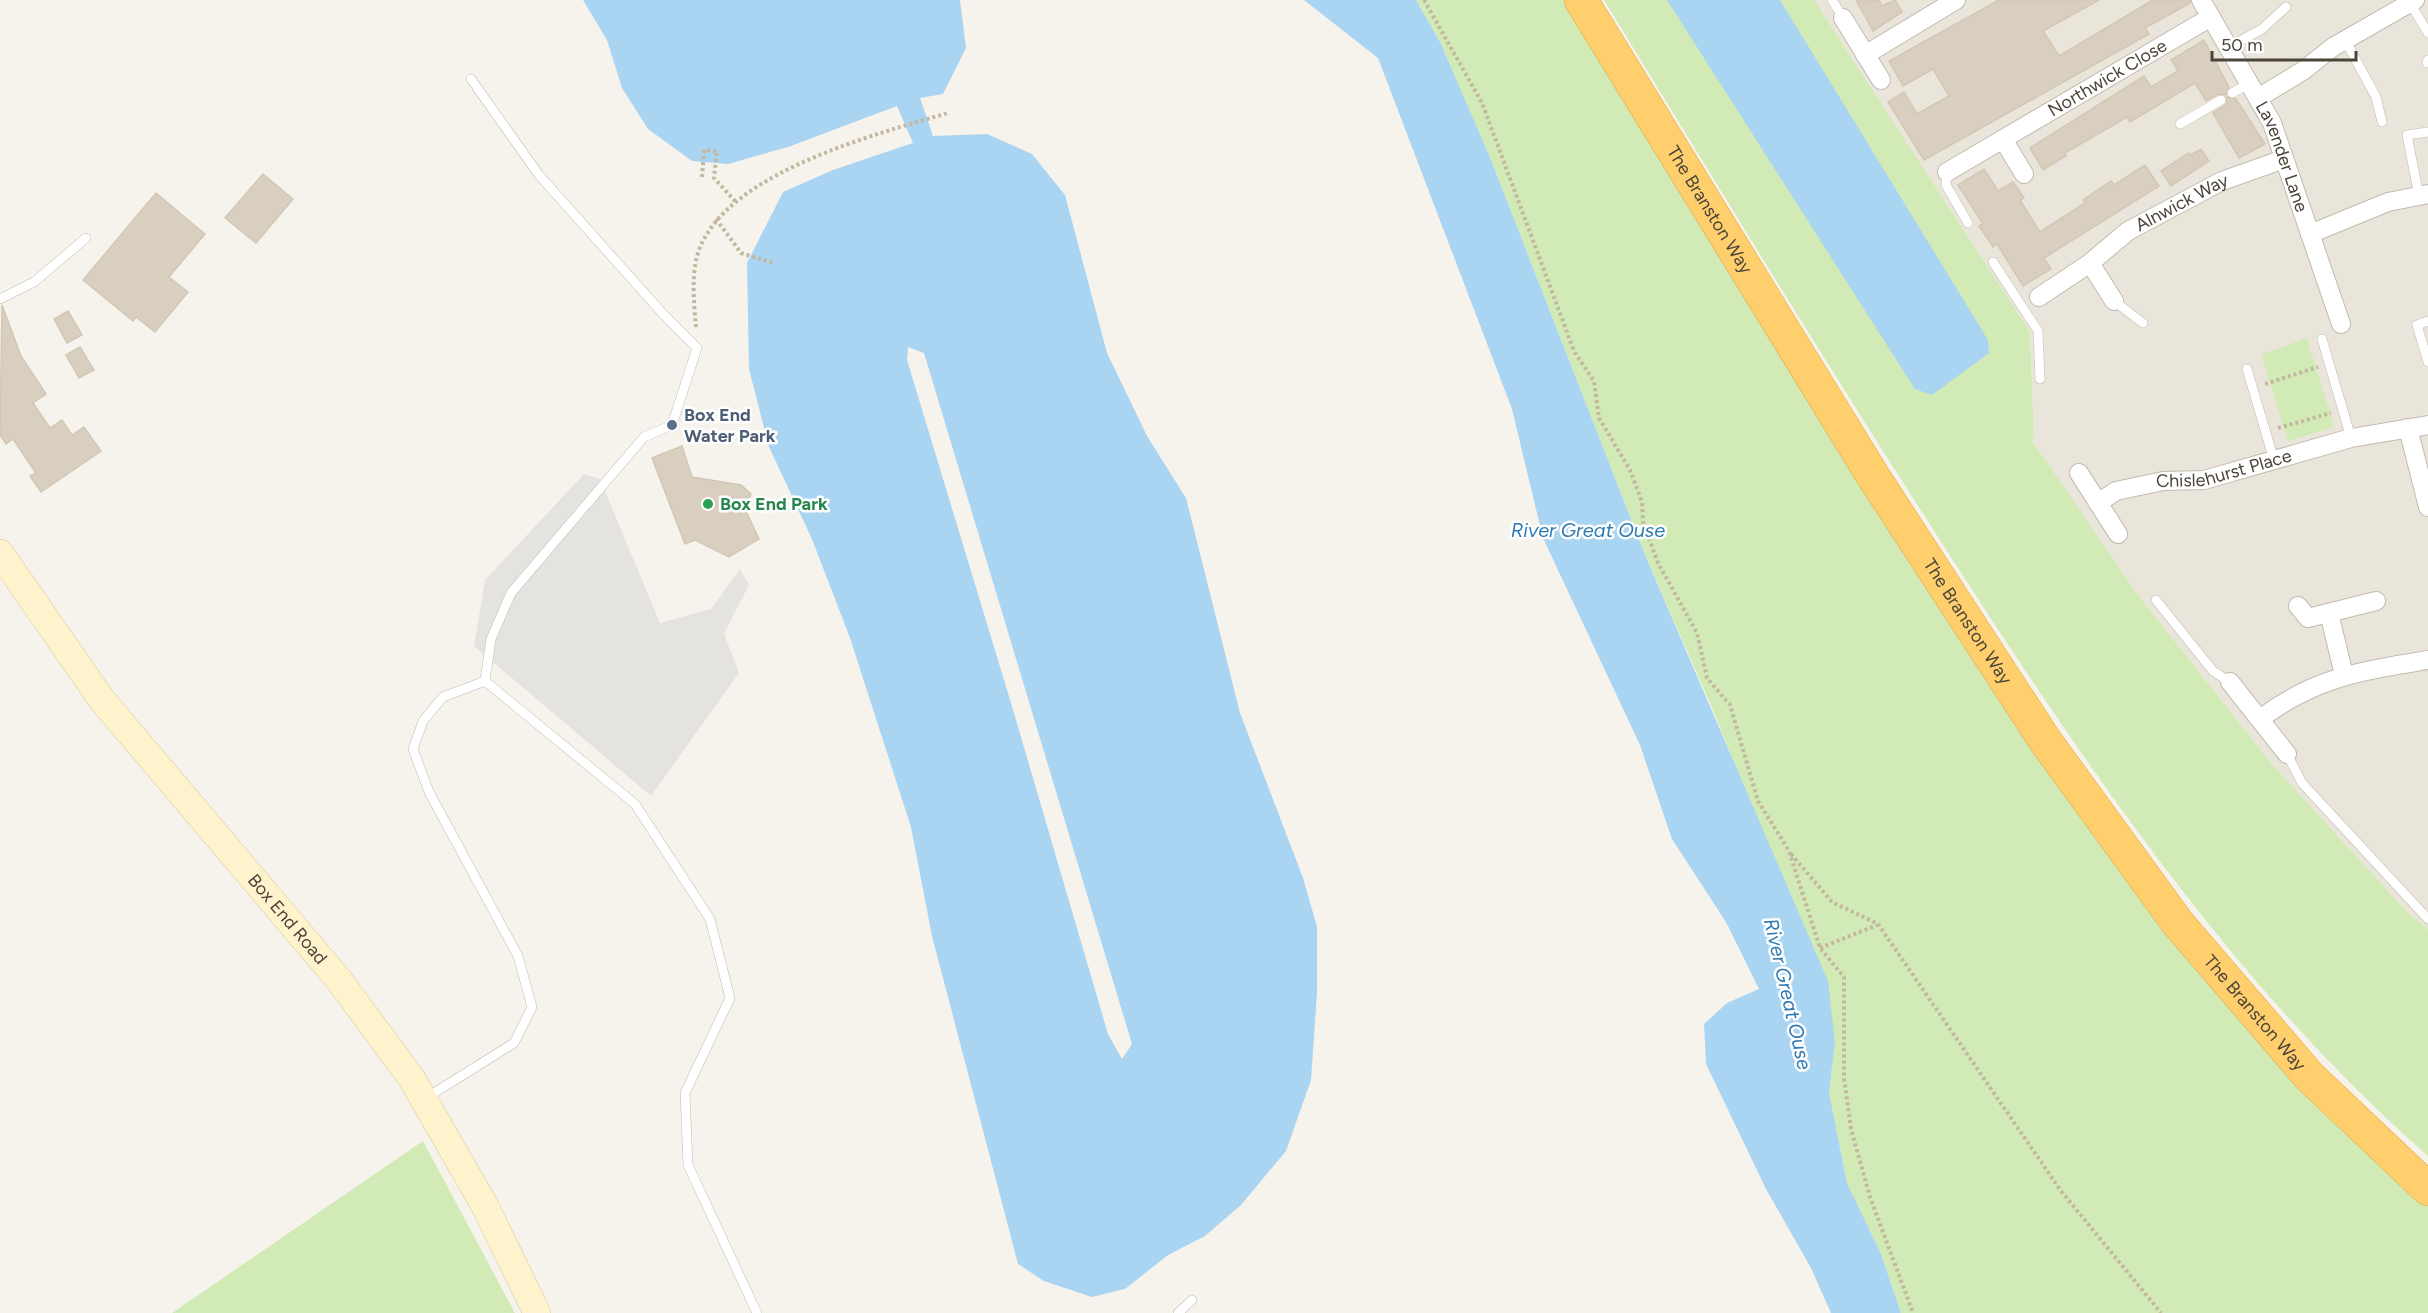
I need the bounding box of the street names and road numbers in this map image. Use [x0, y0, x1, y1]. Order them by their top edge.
street label: Northwick Close [2044, 34, 2171, 121]
street label: Lavender Lane [2251, 97, 2313, 215]
street label: The Branston Way [1662, 142, 1757, 278]
street label: Alnwick Way [2132, 169, 2232, 236]
street label: Chislehurst Place [2154, 445, 2294, 493]
street label: The Branston Way [1919, 554, 2017, 689]
street label: Box End Road [243, 869, 332, 969]
street label: The Branston Way [2199, 950, 2311, 1076]

